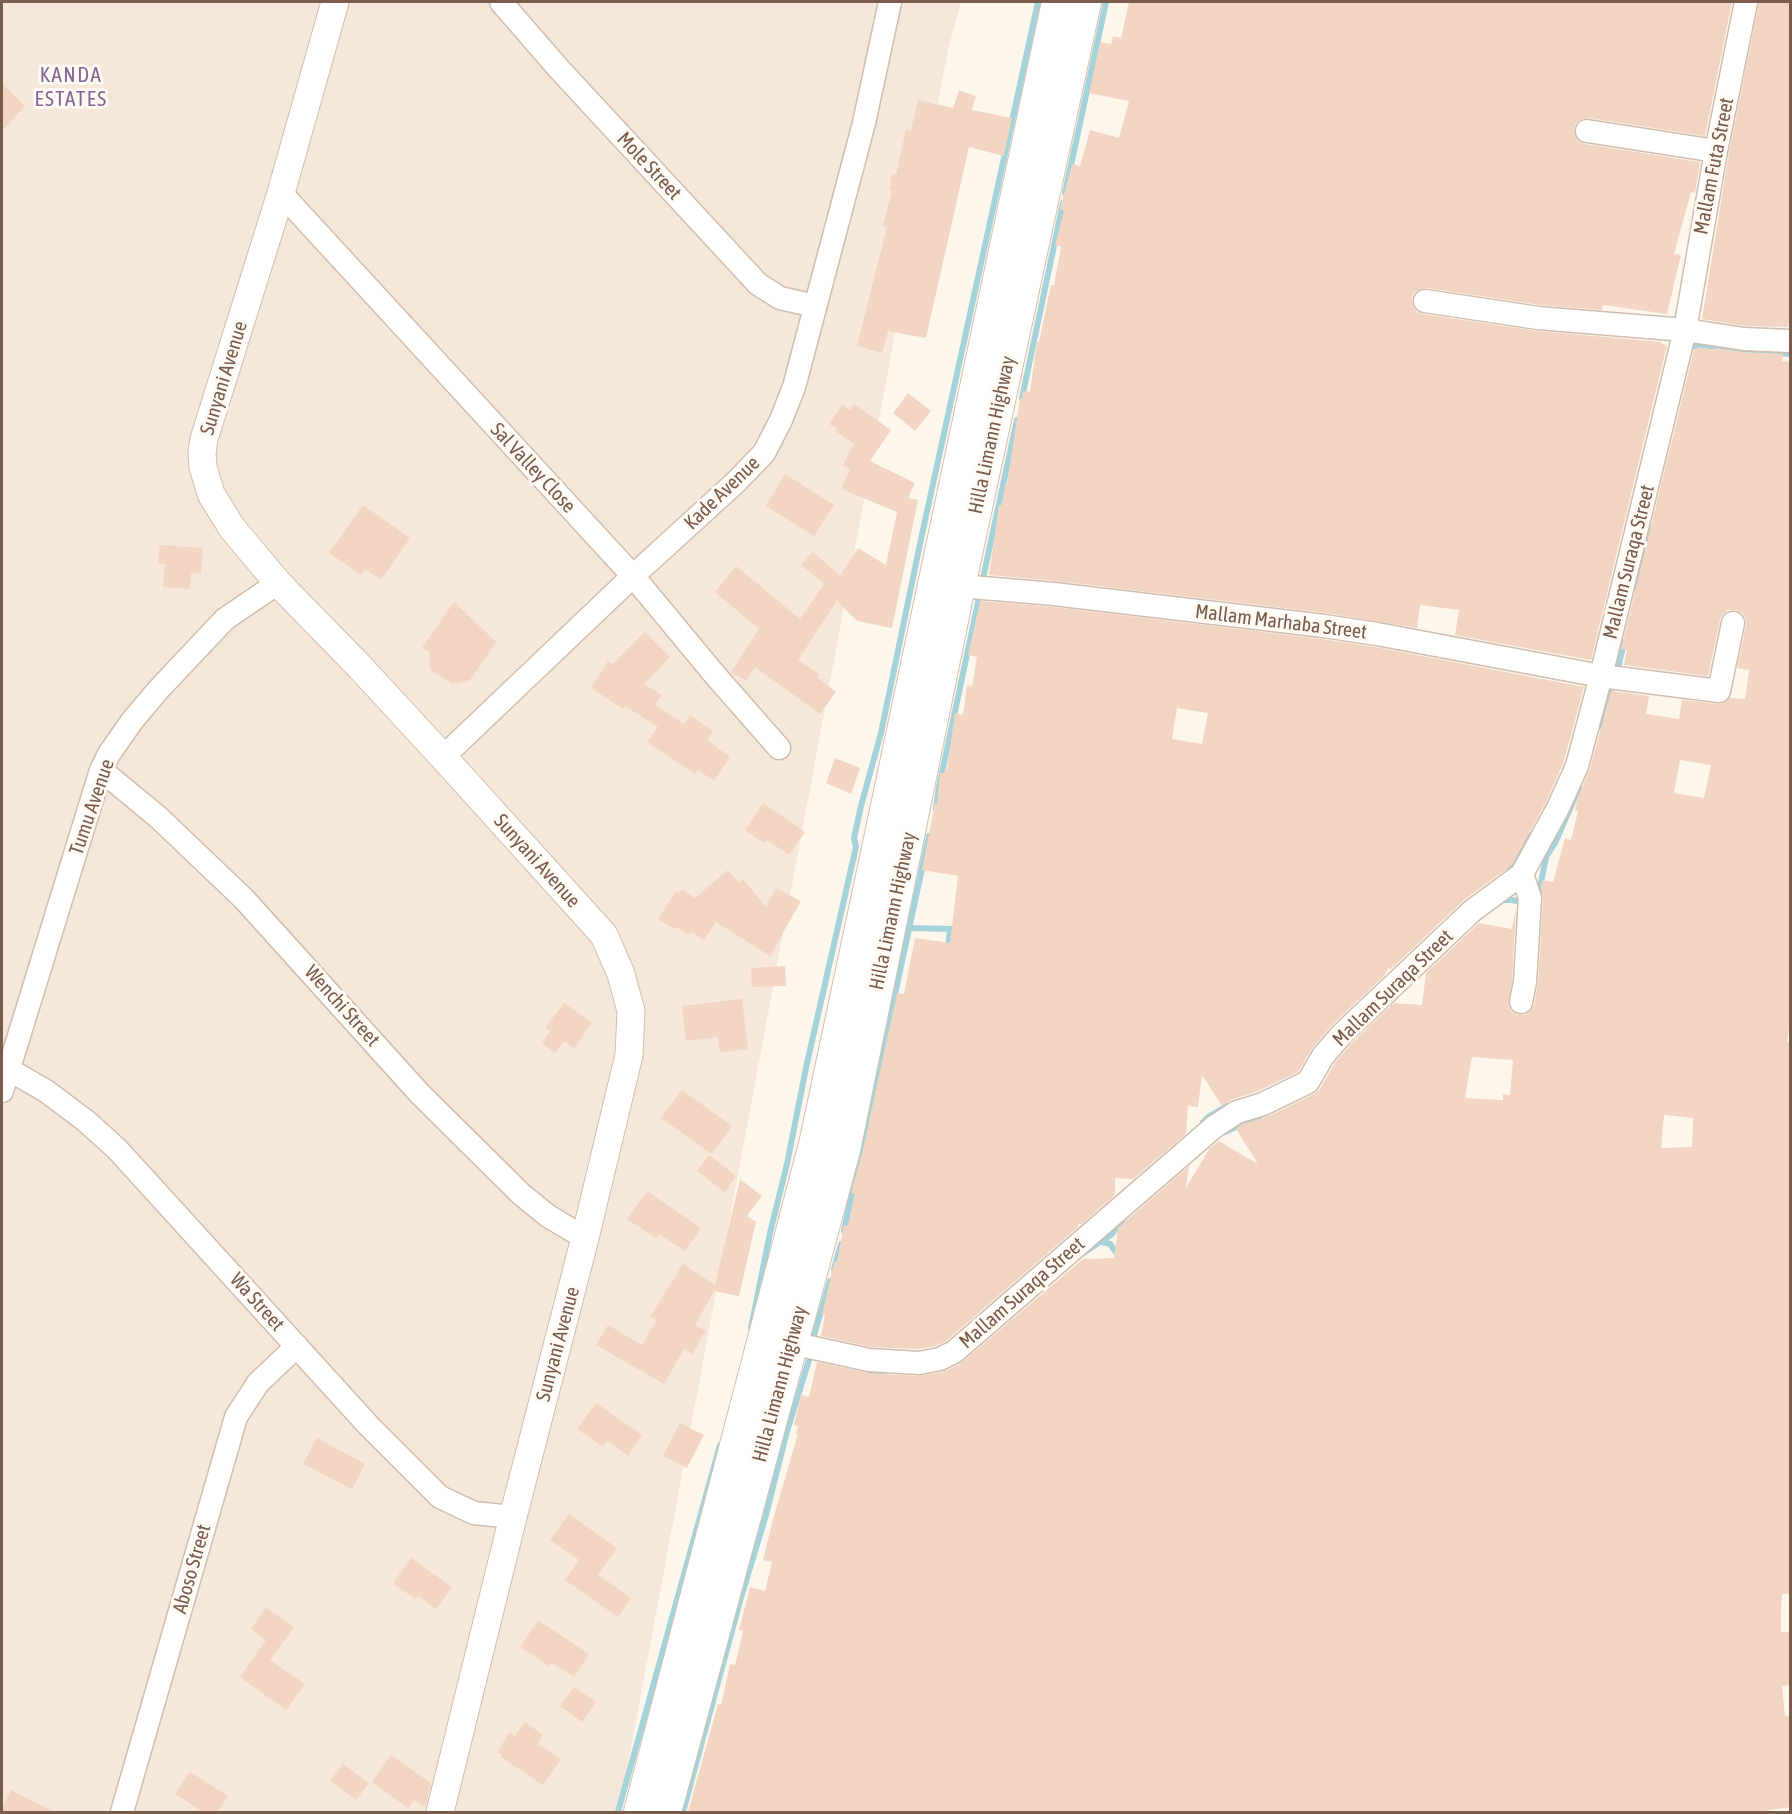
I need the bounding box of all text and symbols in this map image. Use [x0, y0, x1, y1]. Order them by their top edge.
district label: KANDA ESTATES [34, 62, 108, 112]
street label: Mallam Futa Street [1689, 96, 1739, 236]
street label: Mole Street [612, 127, 686, 205]
street label: Sunyani Avenue [195, 318, 253, 438]
street label: Hilla Limann Highway [964, 354, 1020, 516]
street label: Sal Valley Close [485, 418, 581, 518]
street label: Kade Avenue [679, 451, 765, 535]
street label: Mallam Suraqa Street [1598, 482, 1660, 642]
street label: Mallam Marhaba Street [1194, 600, 1368, 644]
street label: Tumu Avenue [64, 756, 120, 858]
street label: Sunyani Avenue [489, 809, 585, 913]
street label: Hilla Limann Highway [865, 830, 921, 992]
street label: Mallam Suraqa Street [1328, 924, 1458, 1052]
street label: Wenchi Street [299, 960, 385, 1052]
street label: Mallam Suraqa Street [955, 1232, 1089, 1354]
street label: Wa Street [225, 1268, 289, 1336]
street label: Sunyani Avenue [531, 1284, 585, 1404]
street label: Hilla Limann Highway [748, 1303, 812, 1465]
street label: Aboso Street [168, 1522, 216, 1616]

